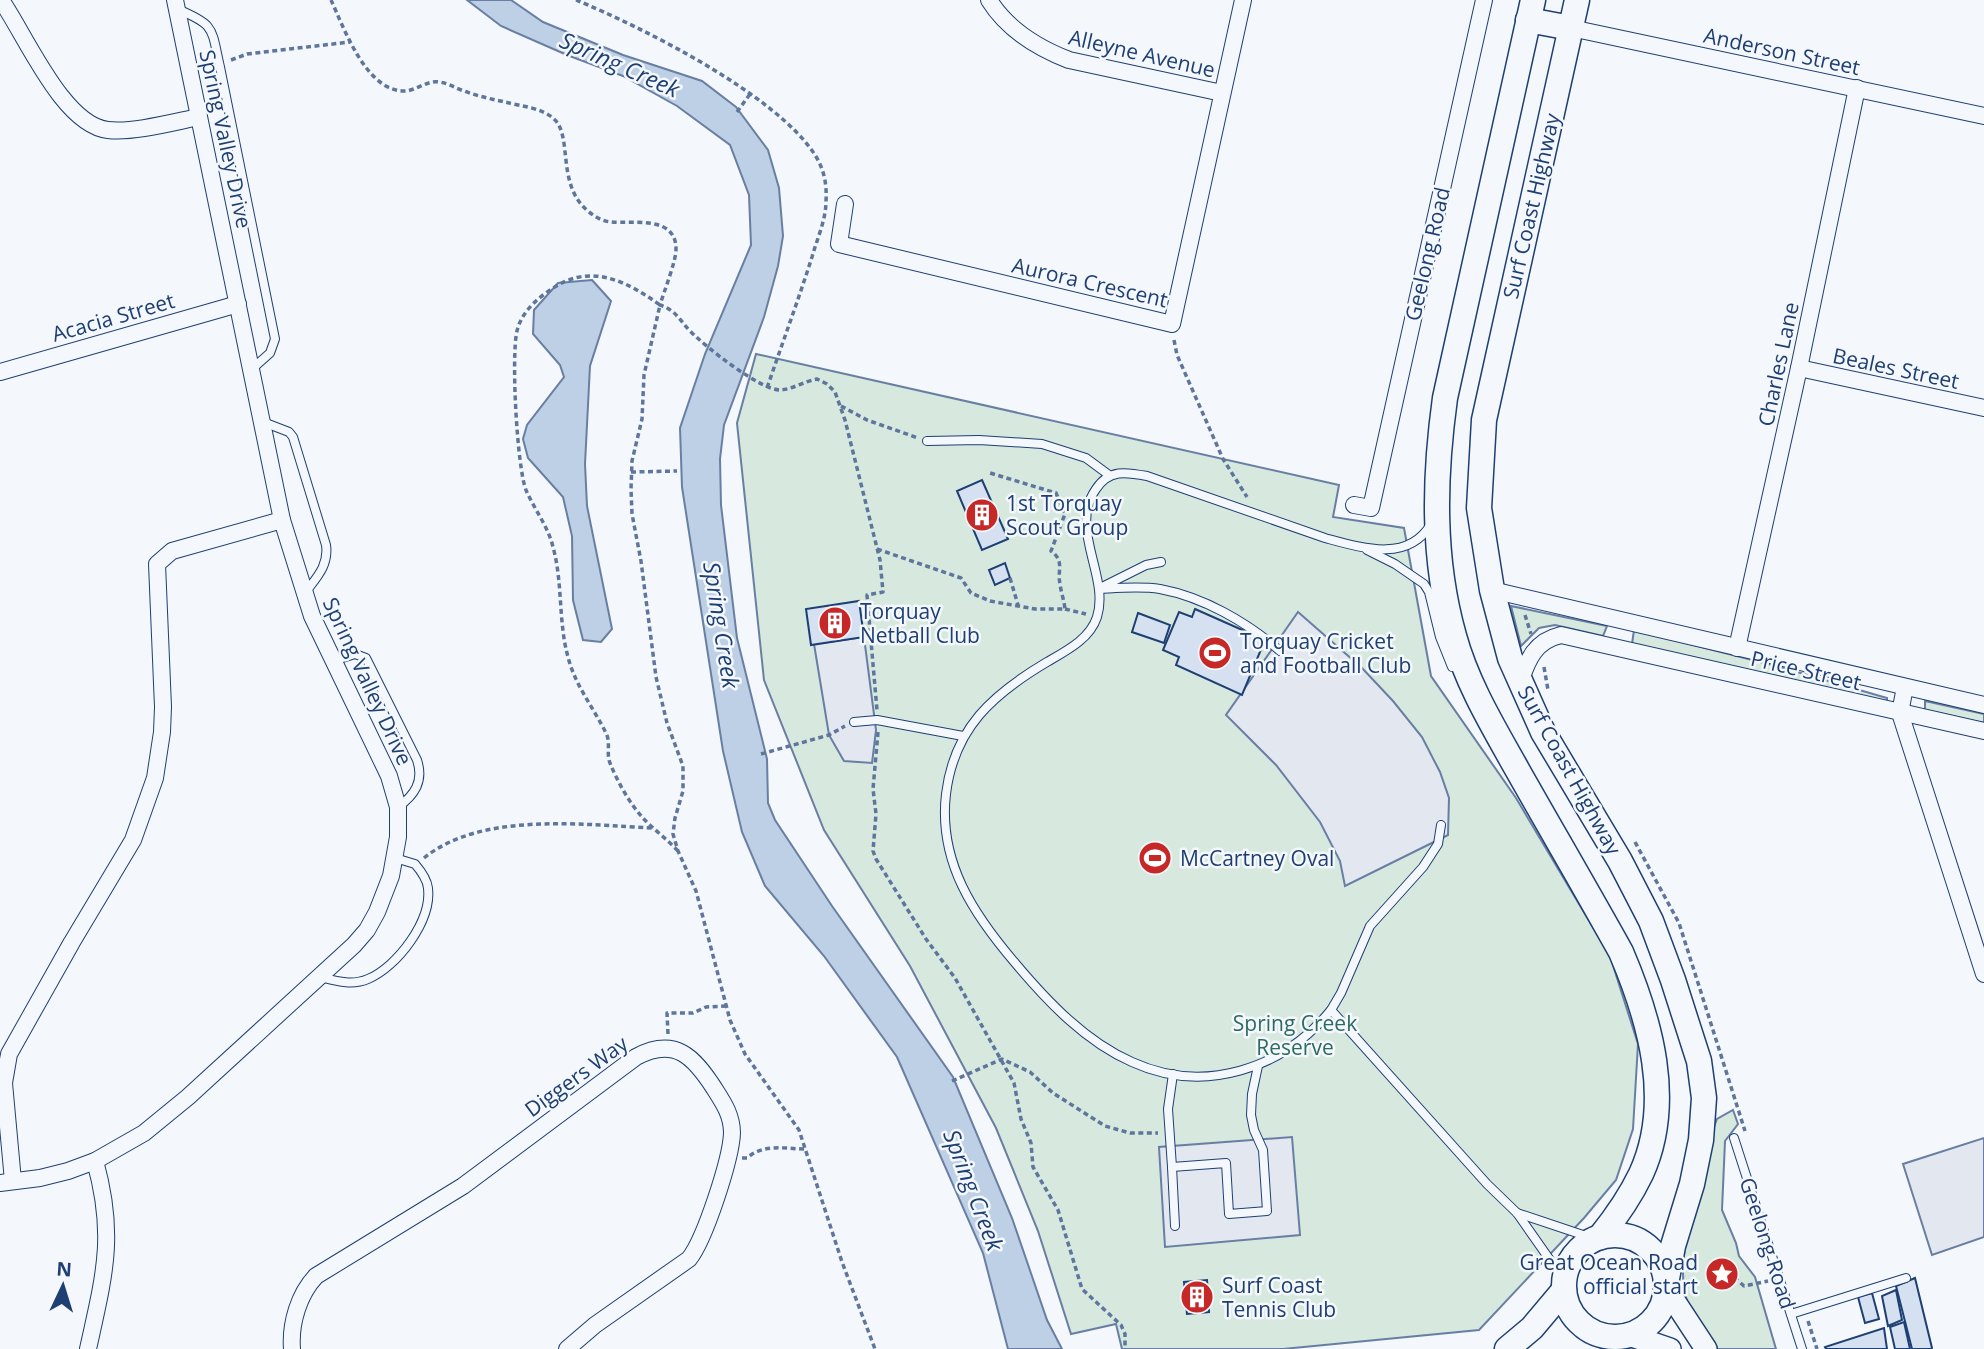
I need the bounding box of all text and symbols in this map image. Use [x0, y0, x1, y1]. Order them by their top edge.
street label: Anderson Street [1701, 21, 1863, 81]
water label: Spring Creek [555, 23, 686, 105]
street label: Alleyne Avenue [1066, 23, 1218, 83]
street label: Spring Valley Drive [193, 47, 259, 231]
street label: Surf Coast Highway [1496, 110, 1566, 301]
street label: Geelong Road [1398, 184, 1456, 324]
street label: Aurora Crescent [1009, 250, 1171, 314]
street label: Acacia Street [49, 286, 177, 348]
street label: Charles Lane [1751, 299, 1805, 429]
street label: Beales Street [1830, 341, 1962, 395]
place label: 1st Torquay Scout Group [1006, 489, 1128, 541]
building icon: 1st Torquay Scout Group [963, 496, 1001, 534]
water label: Spring Creek [696, 559, 748, 691]
street label: Spring Valley Drive [317, 593, 419, 769]
place label: Torquay Netball Club [860, 597, 980, 649]
building icon: Torquay Netball Club [816, 604, 854, 642]
place label: Torquay Cricket and Football Club [1240, 627, 1411, 679]
sports icon: Torquay Cricket and Football Club [1196, 634, 1234, 672]
street label: Price Street [1748, 644, 1864, 696]
street label: Surf Coast Highway [1512, 680, 1628, 860]
sports icon: McCartney Oval [1136, 839, 1174, 877]
place label: McCartney Oval [1180, 844, 1334, 872]
park label: Spring Creek Reserve [1233, 1009, 1357, 1061]
street label: Diggers Way [519, 1029, 633, 1123]
water label: Spring Creek [936, 1125, 1012, 1256]
street label: Geelong Road [1734, 1174, 1802, 1312]
place label: Great Ocean Road official start [1519, 1248, 1698, 1300]
north arrow [28, 1251, 98, 1321]
place icon: Great Ocean Road official start [1703, 1255, 1741, 1293]
text: N [56, 1256, 73, 1283]
place label: Surf Coast Tennis Club [1222, 1271, 1336, 1323]
building icon: Surf Coast Tennis Club [1178, 1278, 1216, 1316]

